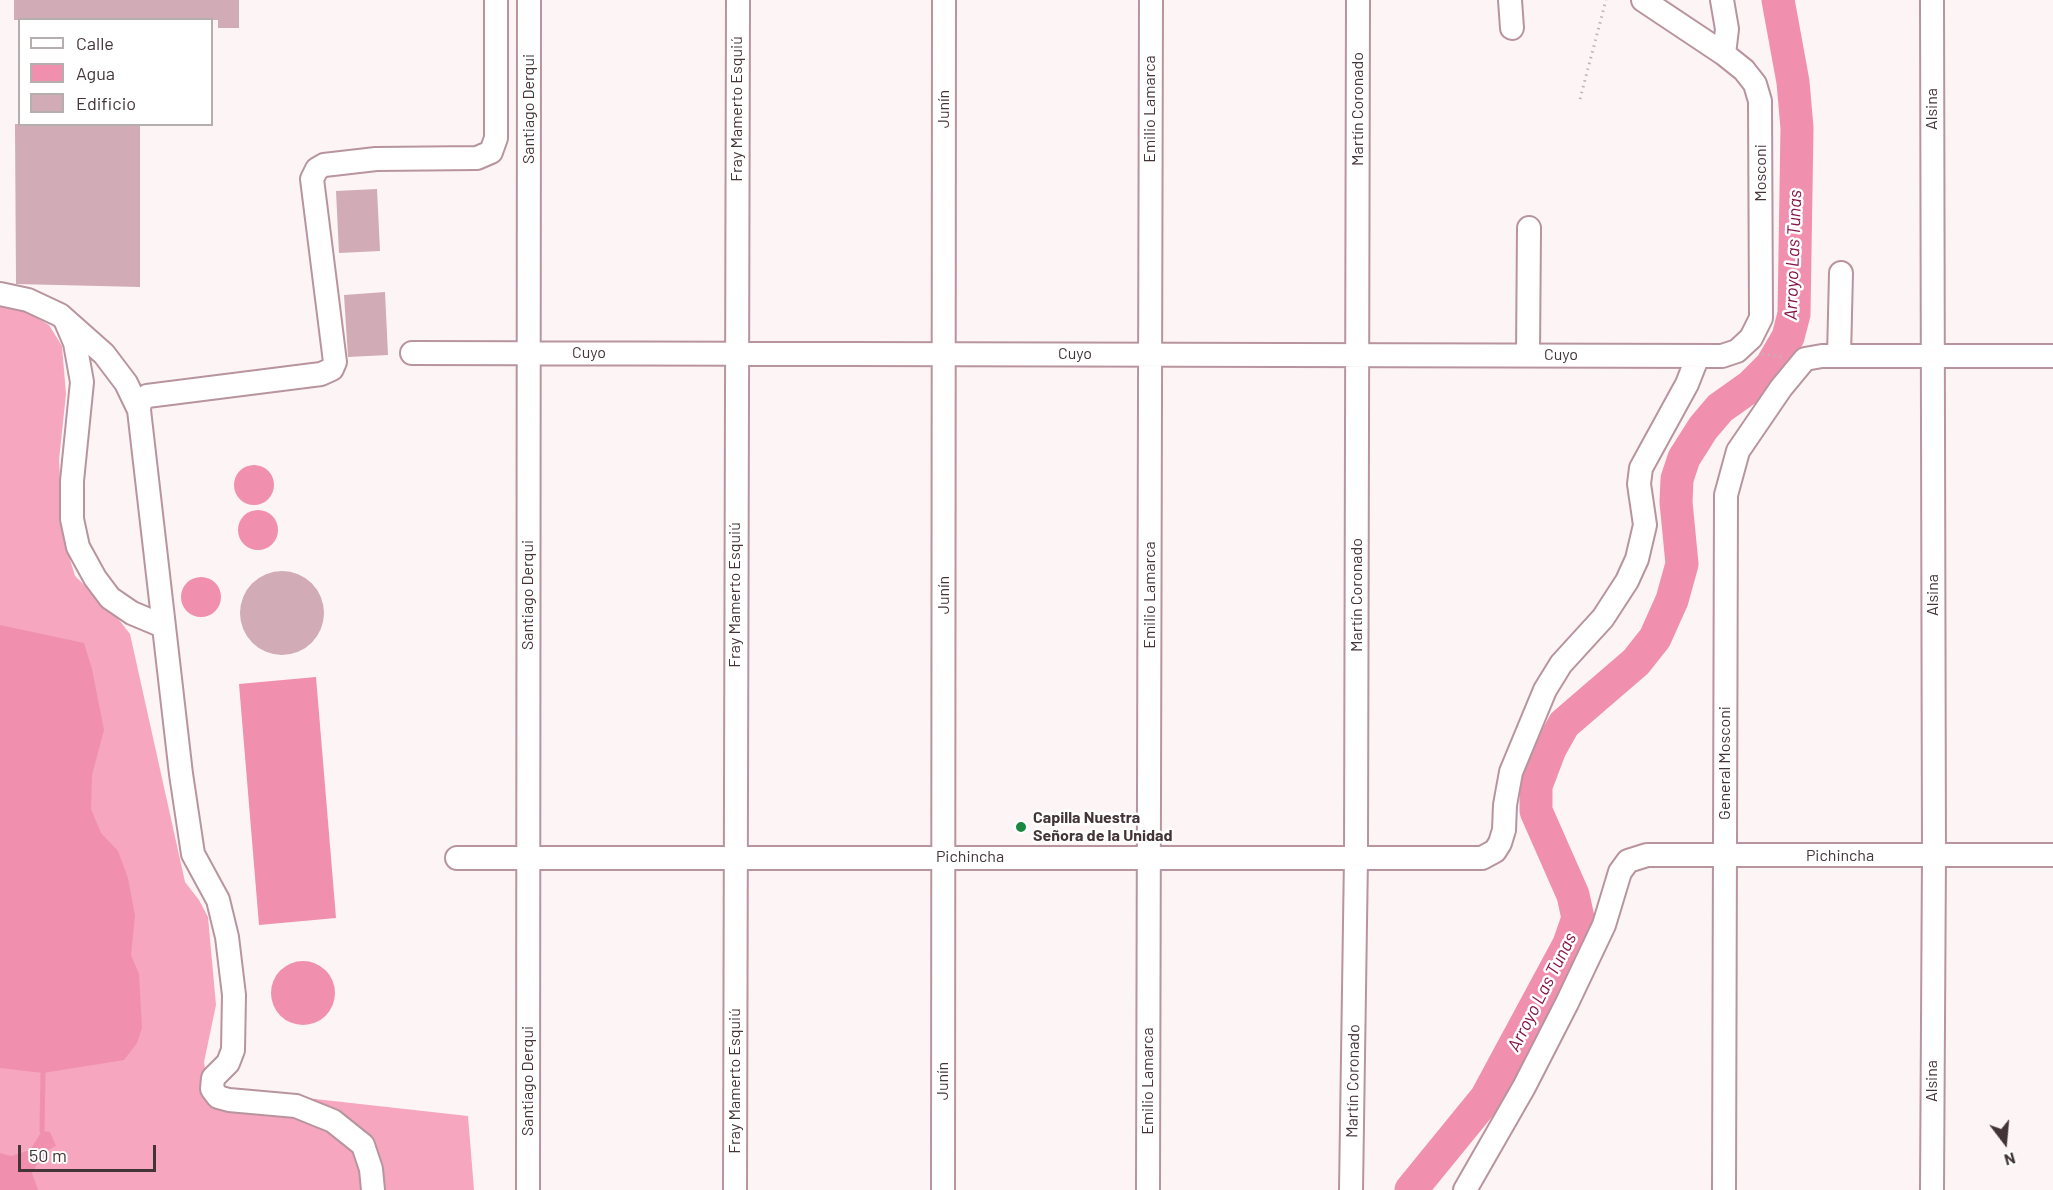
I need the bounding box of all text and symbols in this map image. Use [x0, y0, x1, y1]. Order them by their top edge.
legend [18, 18, 213, 126]
text: Calle [76, 32, 114, 54]
street label: Fray Mamerto Esquiú [727, 36, 747, 182]
street label: Martín Coronado [1348, 52, 1368, 166]
street label: Santiago Derqui [519, 54, 539, 164]
street label: Emilio Lamarca [1140, 55, 1160, 163]
text: Agua [76, 62, 115, 84]
street label: Alsina [1922, 88, 1942, 130]
street label: Junín [934, 90, 954, 128]
text: Edificio [76, 92, 136, 114]
street label: Mosconi [1751, 144, 1771, 202]
water label: Arroyo Las Tunas [1780, 189, 1806, 321]
street label: Cuyo [572, 343, 606, 363]
street label: Cuyo [1058, 344, 1092, 364]
street label: Cuyo [1544, 345, 1578, 365]
street label: Fray Mamerto Esquiú [725, 522, 745, 668]
street label: Martín Coronado [1347, 538, 1367, 652]
street label: Santiago Derqui [518, 540, 538, 650]
street label: Emilio Lamarca [1140, 541, 1160, 649]
street label: Alsina [1923, 574, 1943, 616]
street label: Junín [934, 576, 954, 614]
street label: General Mosconi [1715, 706, 1735, 820]
place label: Capilla Nuestra Señora de la Unidad [1033, 808, 1173, 846]
marker: Capilla Nuestra Señora de la Unidad [1014, 820, 1028, 834]
street label: Pichincha [1806, 846, 1874, 866]
street label: Pichincha [936, 847, 1004, 867]
water label: Arroyo Las Tunas [1503, 929, 1581, 1055]
street label: Fray Mamerto Esquiú [725, 1008, 745, 1154]
street label: Martín Coronado [1342, 1024, 1364, 1138]
street label: Santiago Derqui [518, 1026, 538, 1136]
street label: Emilio Lamarca [1138, 1027, 1158, 1135]
street label: Alsina [1922, 1060, 1942, 1102]
street label: Junín [933, 1062, 953, 1100]
north arrow [1975, 1112, 2035, 1172]
scale bar [21, 1133, 159, 1171]
text: 50 m [29, 1144, 67, 1166]
text: N [2002, 1149, 2018, 1170]

